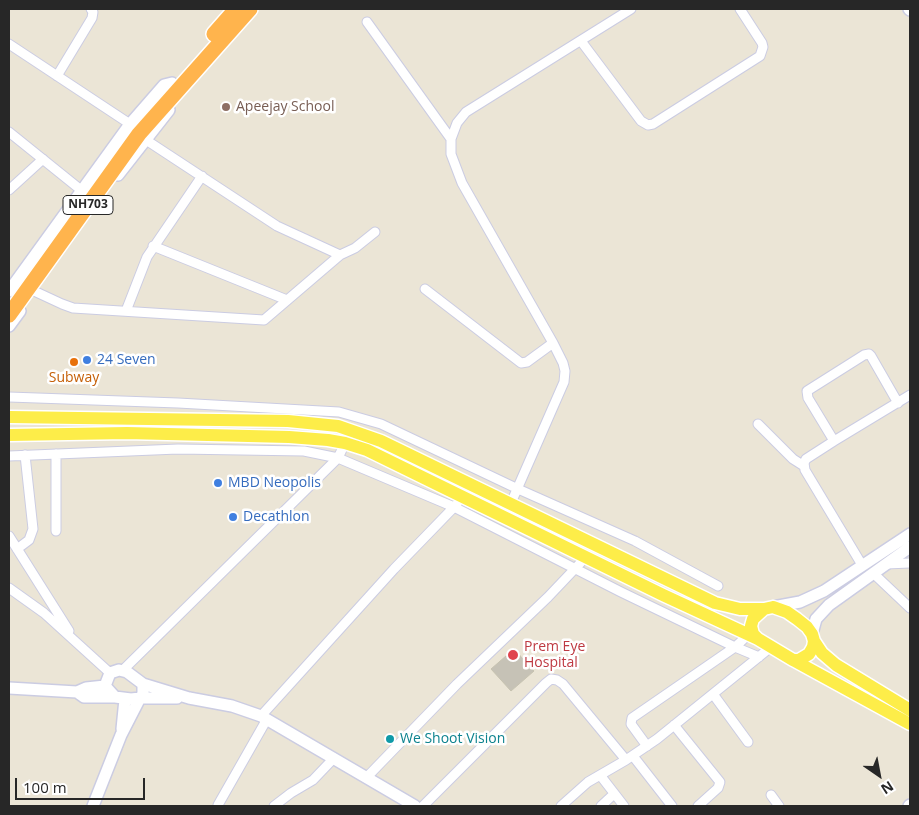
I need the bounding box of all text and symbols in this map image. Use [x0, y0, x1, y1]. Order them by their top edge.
place label: Apeejay School [236, 99, 334, 115]
marker: Apeejay School [220, 101, 232, 113]
road number: NH703 [63, 196, 113, 214]
place label: 24 Seven [97, 352, 156, 368]
marker: 24 Seven [81, 354, 93, 366]
marker: Subway [68, 356, 80, 368]
place label: Subway [49, 370, 99, 386]
place label: MBD Neopolis [228, 475, 321, 491]
marker: MBD Neopolis [212, 477, 224, 489]
place label: Decathlon [243, 509, 310, 525]
marker: Decathlon [227, 511, 239, 523]
place label: Prem Eye Hospital [524, 639, 585, 672]
marker: Prem Eye Hospital [506, 648, 520, 662]
place label: We Shoot Vision [400, 731, 505, 747]
marker: We Shoot Vision [384, 733, 396, 745]
north arrow [854, 750, 904, 800]
scale bar [18, 768, 148, 800]
text: 100 m [23, 777, 67, 797]
text: N [877, 777, 897, 799]

